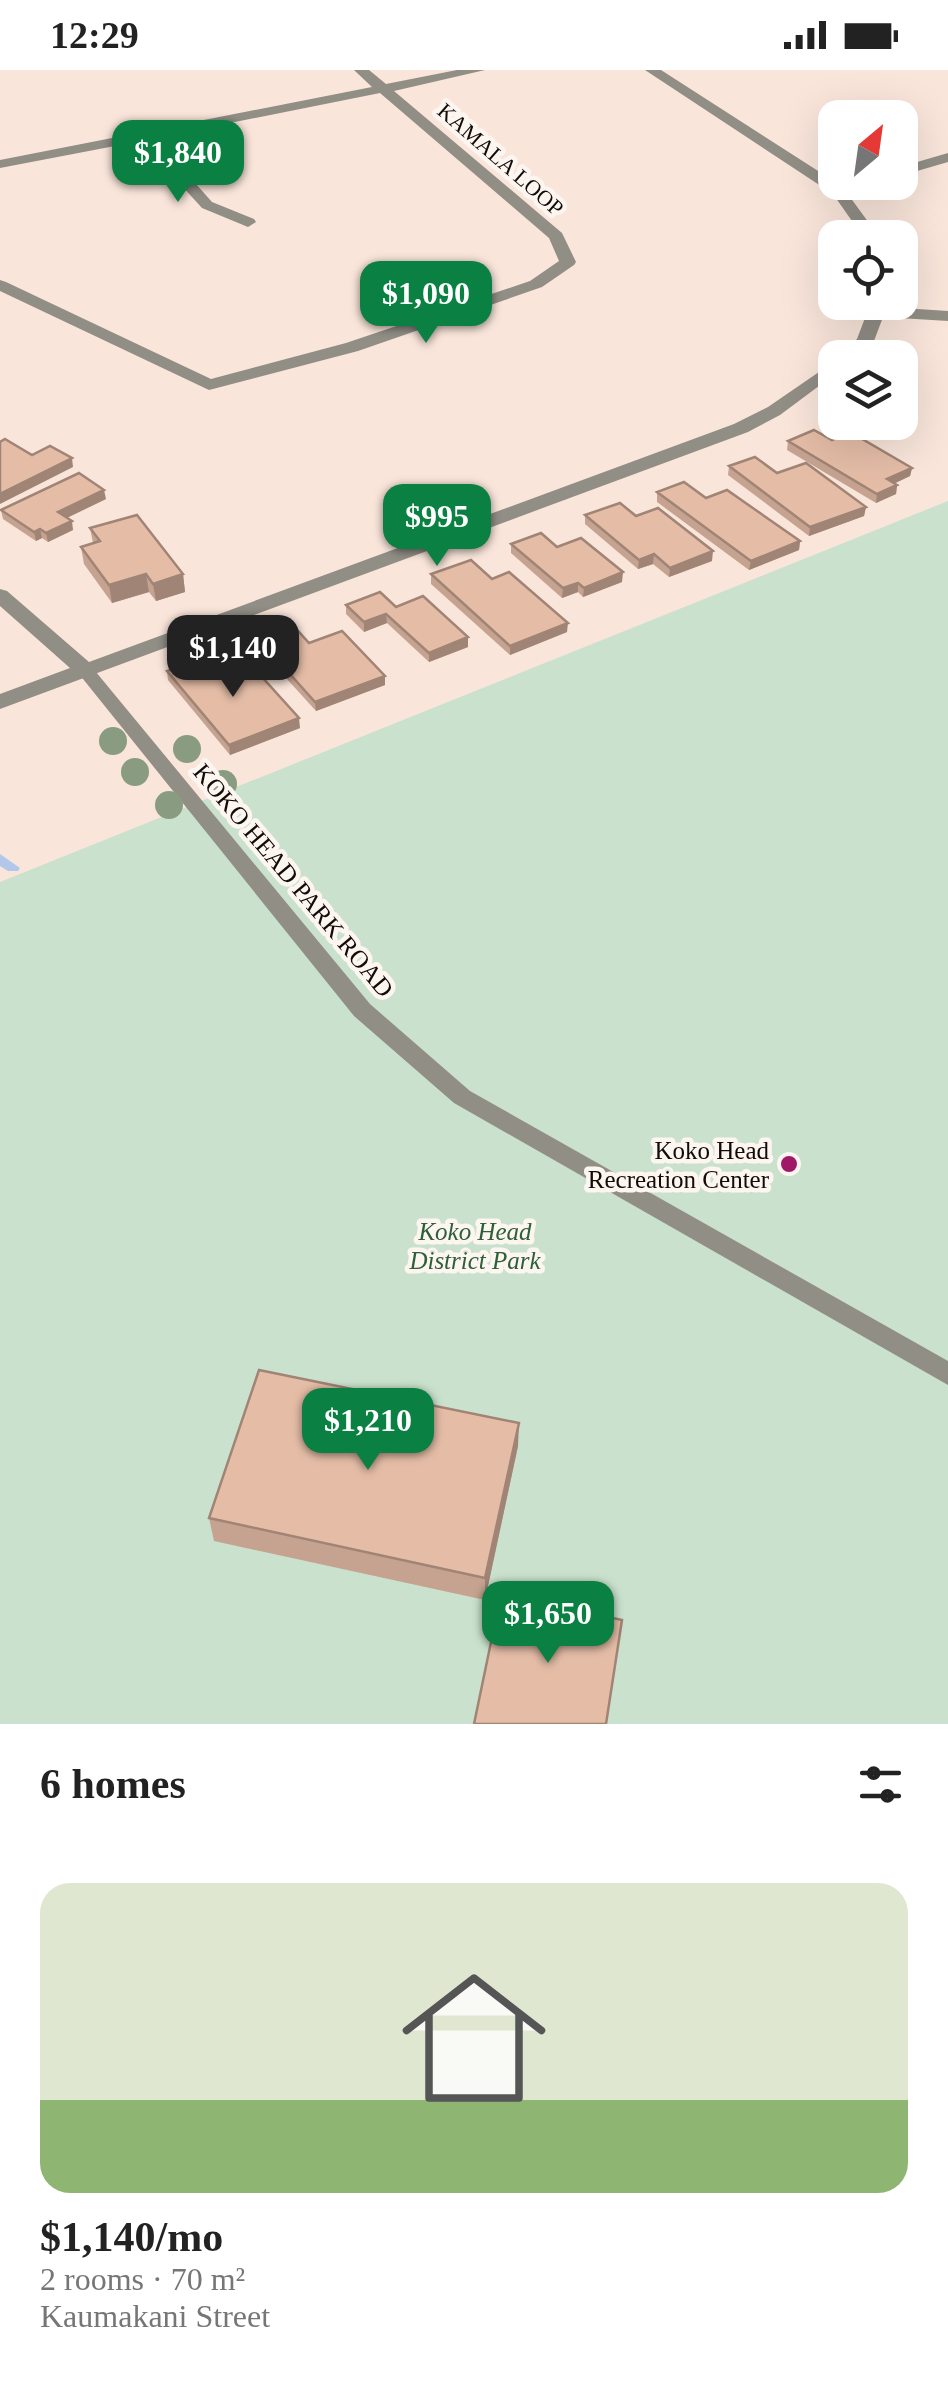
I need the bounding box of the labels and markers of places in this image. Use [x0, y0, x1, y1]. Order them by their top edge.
pin: $1,840 [97, 120, 259, 205]
pin: $1,090 [345, 261, 507, 346]
pin: $995 [378, 484, 496, 569]
pin: $1,140 [152, 615, 314, 700]
place label: Koko Head Recreation Center [588, 1137, 770, 1193]
marker: Koko Head Recreation Center [778, 1153, 800, 1175]
pin: $1,210 [287, 1388, 449, 1473]
pin: $1,650 [467, 1581, 629, 1666]

